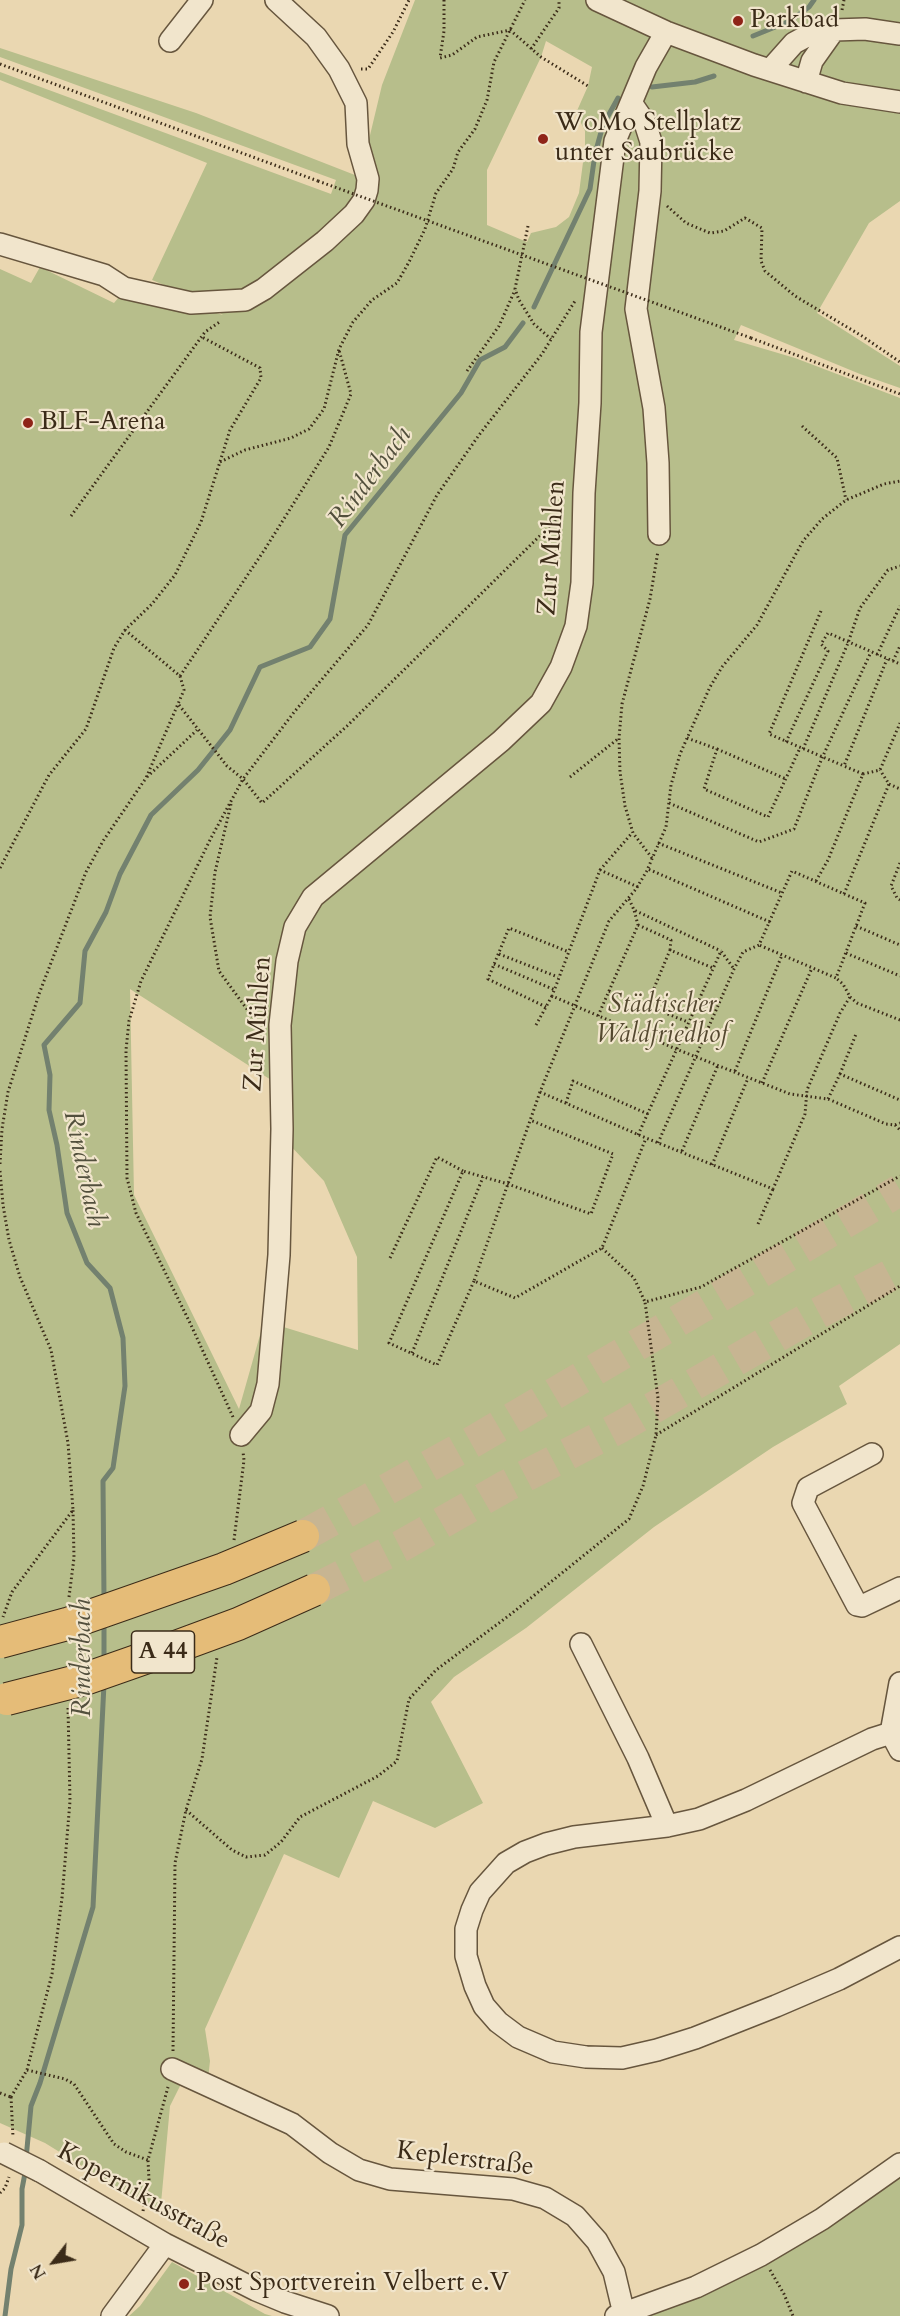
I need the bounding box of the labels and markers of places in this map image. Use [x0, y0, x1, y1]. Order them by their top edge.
place label: Parkbad [750, 5, 839, 37]
marker: Parkbad [731, 14, 745, 28]
place label: WoMo Stellplatz unter Saubrücke [555, 108, 741, 170]
marker: WoMo Stellplatz unter Saubrücke [536, 132, 550, 146]
place label: BLF-Arena [40, 407, 166, 439]
marker: BLF-Arena [21, 416, 35, 430]
place label: Post Sportverein Velbert e.V [196, 2268, 509, 2300]
marker: Post Sportverein Velbert e.V [177, 2277, 191, 2291]

